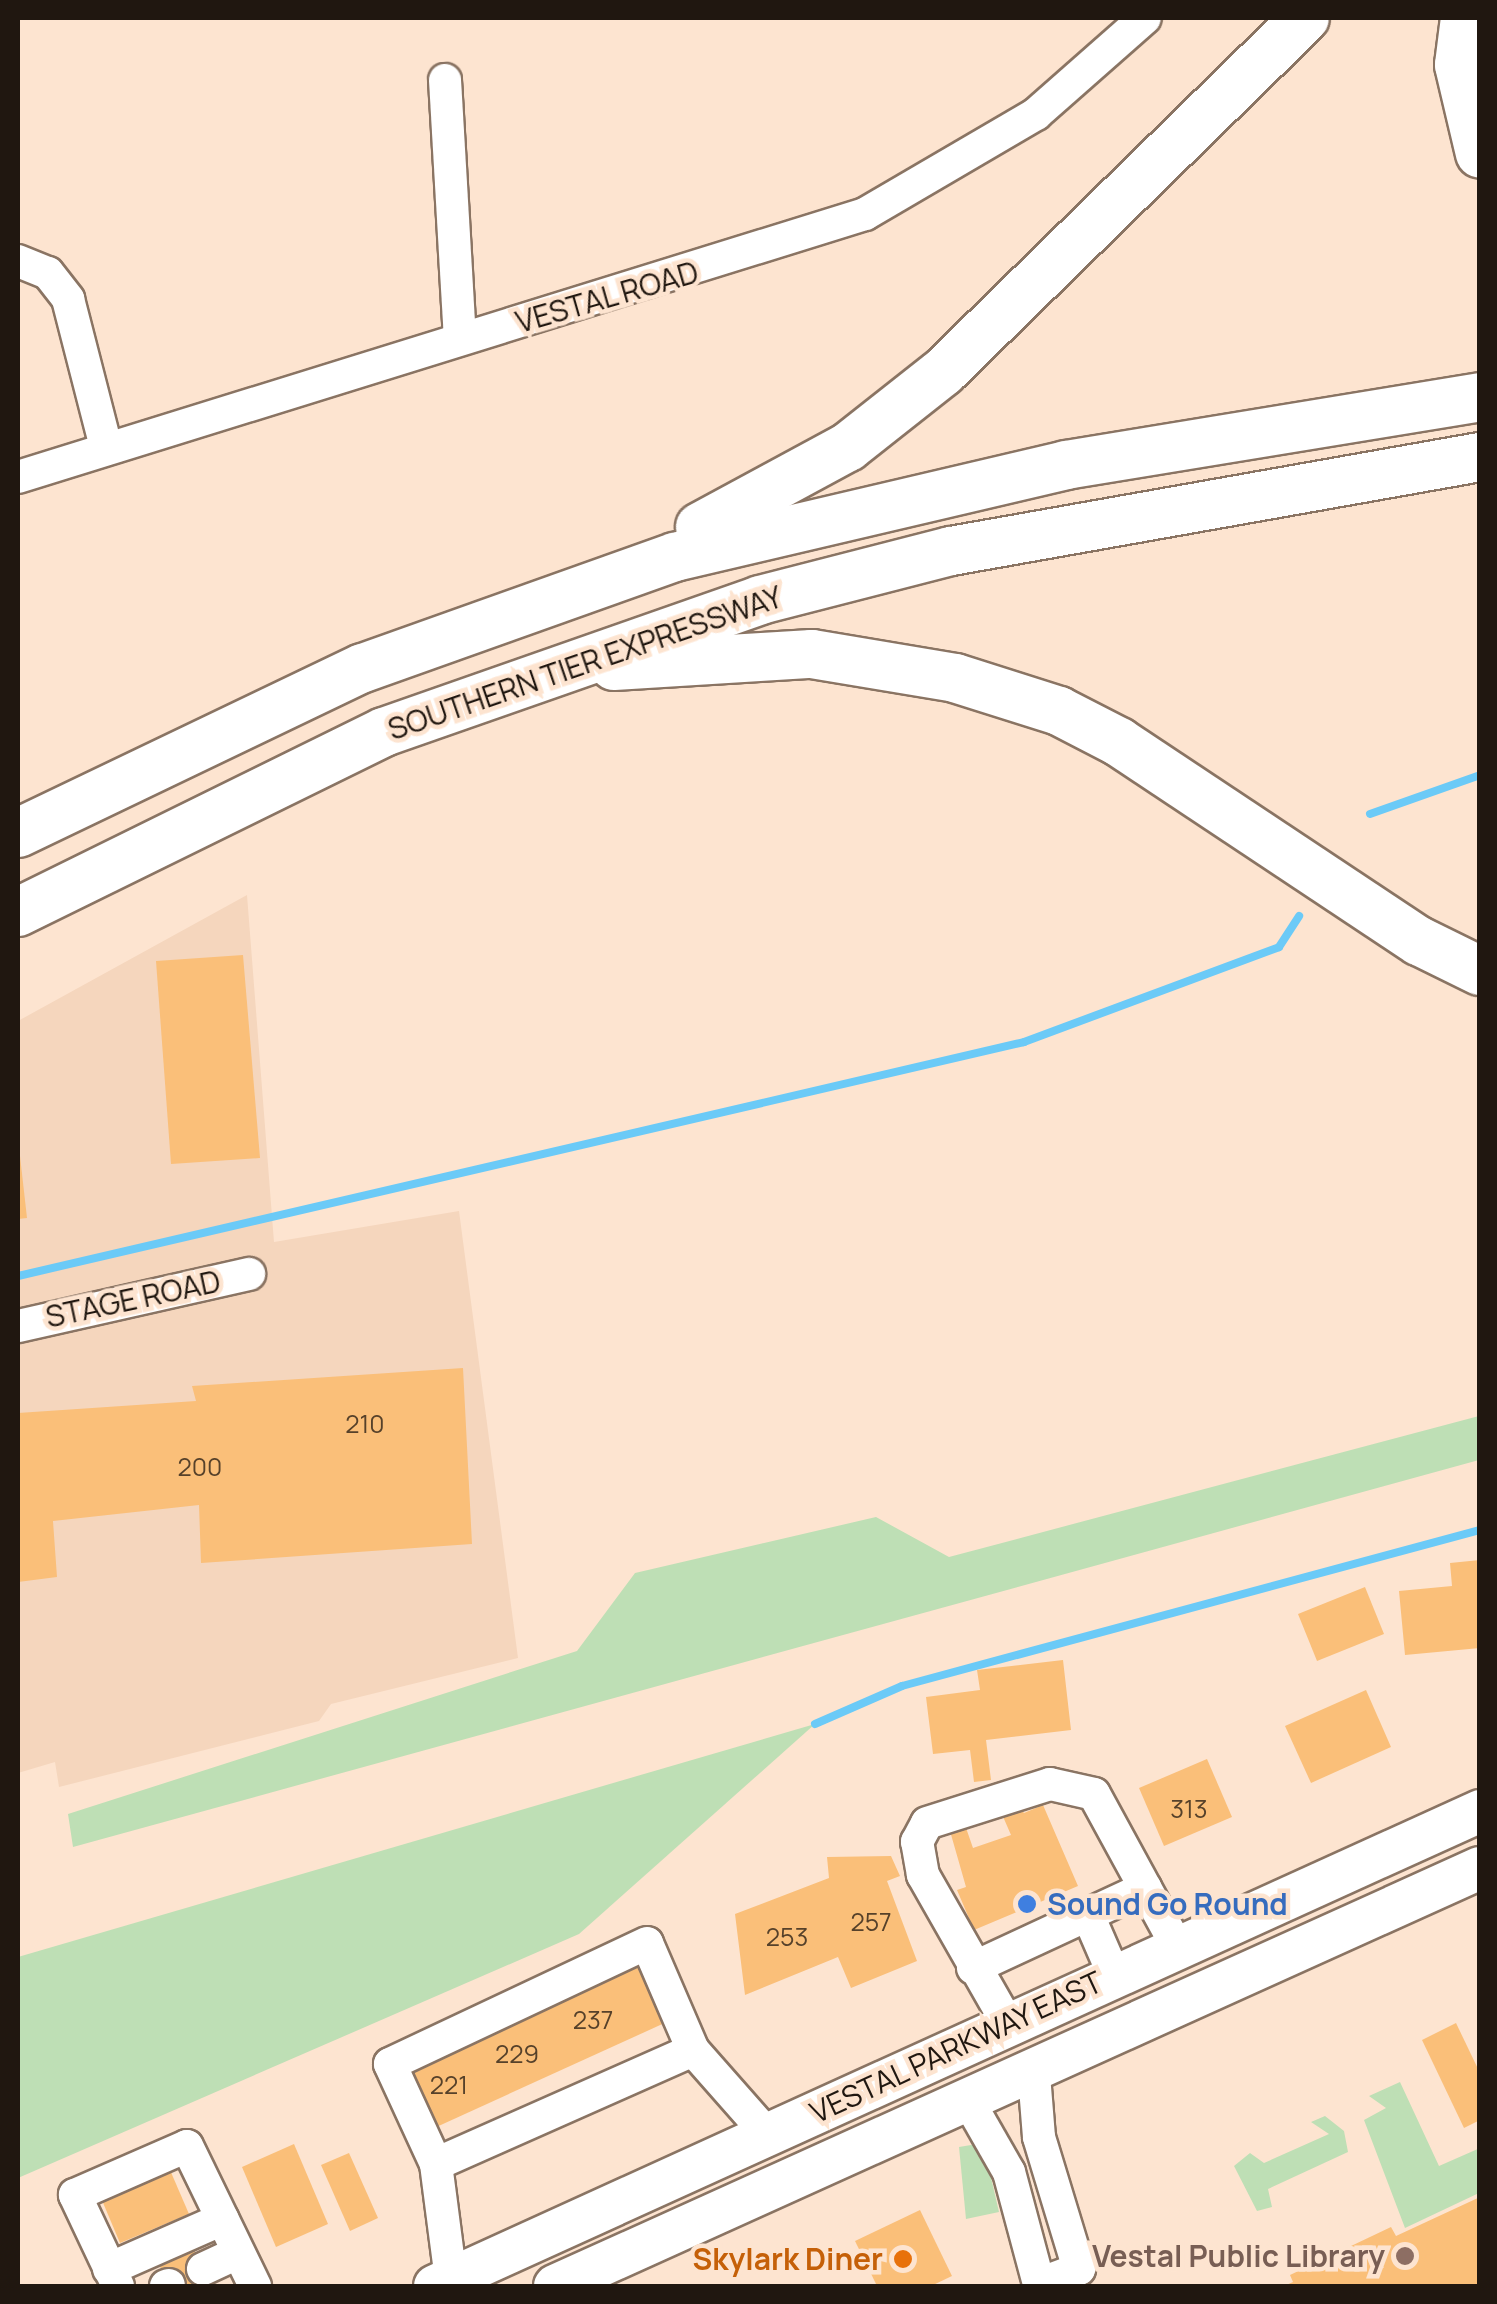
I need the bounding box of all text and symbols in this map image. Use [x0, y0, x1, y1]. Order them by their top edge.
street label: VESTAL ROAD [511, 254, 703, 340]
street label: SOUTHERN TIER EXPRESSWAY [383, 579, 787, 747]
street label: STAGE ROAD [42, 1263, 224, 1335]
house number: 210 [345, 1409, 385, 1439]
house number: 200 [178, 1452, 222, 1482]
house number: 313 [1170, 1794, 1208, 1824]
place label: Sound Go Round [1047, 1886, 1288, 1922]
marker: Sound Go Round [1016, 1893, 1038, 1915]
house number: 257 [850, 1907, 892, 1937]
house number: 253 [766, 1922, 808, 1952]
street label: VESTAL PARKWAY EAST [803, 1963, 1109, 2131]
house number: 237 [573, 2005, 613, 2035]
house number: 229 [495, 2039, 539, 2069]
house number: 221 [430, 2070, 468, 2100]
place label: Vestal Public Library [1092, 2238, 1385, 2274]
place label: Skylark Diner [693, 2241, 883, 2277]
marker: Vestal Public Library [1394, 2245, 1416, 2267]
marker: Skylark Diner [892, 2248, 914, 2270]

